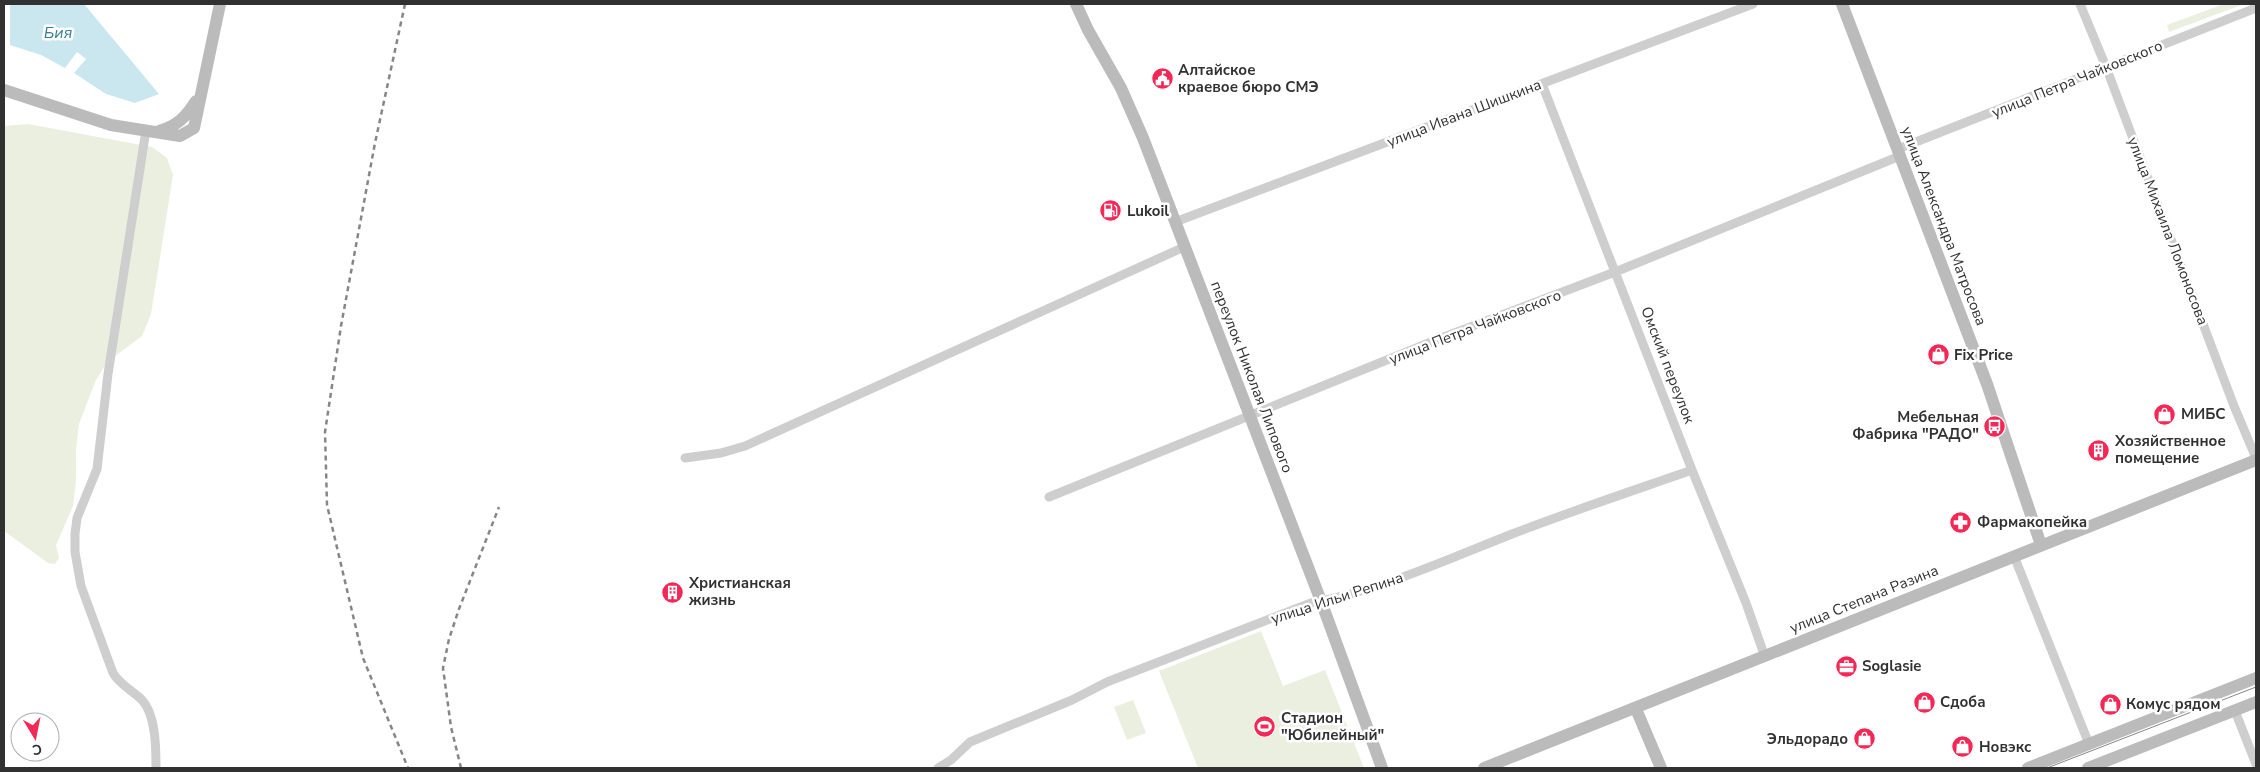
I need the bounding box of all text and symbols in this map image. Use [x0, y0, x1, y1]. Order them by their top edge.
water label: Бия [44, 22, 72, 44]
street label: улица Петра Чайковского [1989, 36, 2165, 122]
place label: Алтайское краевое бюро СМЭ [1178, 60, 1319, 97]
public building icon: Алтайское краевое бюро СМЭ [1150, 67, 1174, 91]
street label: улица Ивана Шишкина [1384, 74, 1544, 152]
street label: улица Александра Матросова [1897, 124, 1991, 328]
street label: улица Михаила Ломоносова [2123, 134, 2213, 328]
fuel station icon: Lukoil [1099, 199, 1123, 223]
place label: Lukoil [1127, 201, 1169, 221]
street label: переулок Николая Липового [1206, 278, 1298, 476]
street label: улица Петра Чайковского [1386, 285, 1564, 369]
street label: Омский переулок [1636, 304, 1700, 427]
shop icon: Fix Price [1926, 343, 1950, 367]
place label: Fix Price [1954, 345, 2013, 365]
shop icon: МИБС [2153, 402, 2177, 426]
place label: МИБС [2181, 404, 2226, 424]
place label: Мебельная Фабрика "РАДО" [1852, 407, 1979, 444]
bus stop icon: Мебельная Фабрика "РАДО" [1983, 414, 2007, 438]
place label: Хозяйственное помещение [2114, 431, 2226, 468]
building icon: Хозяйственное помещение [2087, 438, 2111, 462]
pharmacy icon: Фармакопейка [1949, 510, 1973, 534]
place label: Фармакопейка [1977, 512, 2087, 532]
street label: улица Степана Разина [1787, 560, 1941, 638]
street label: улица Ильи Репина [1268, 567, 1406, 629]
place label: Христианская жизнь [688, 573, 791, 610]
building icon: Христианская жизнь [661, 580, 685, 604]
office icon: Soglasie [1834, 654, 1858, 678]
place label: Soglasie [1862, 656, 1921, 676]
shop icon: Сдоба [1912, 690, 1936, 714]
place label: Сдоба [1940, 692, 1986, 712]
shop icon: Комус рядом [2098, 692, 2122, 716]
place label: Комус рядом [2126, 694, 2220, 714]
place label: Стадион "Юбилейный" [1281, 708, 1384, 745]
north arrow [10, 712, 60, 762]
sports icon: Стадион "Юбилейный" [1253, 715, 1277, 739]
shop icon: Эльдорадо [1852, 727, 1876, 751]
place label: Эльдорадо [1767, 729, 1848, 749]
shop icon: Новэкс [1951, 735, 1975, 759]
place label: Новэкс [1979, 737, 2031, 757]
text: С [30, 739, 44, 760]

